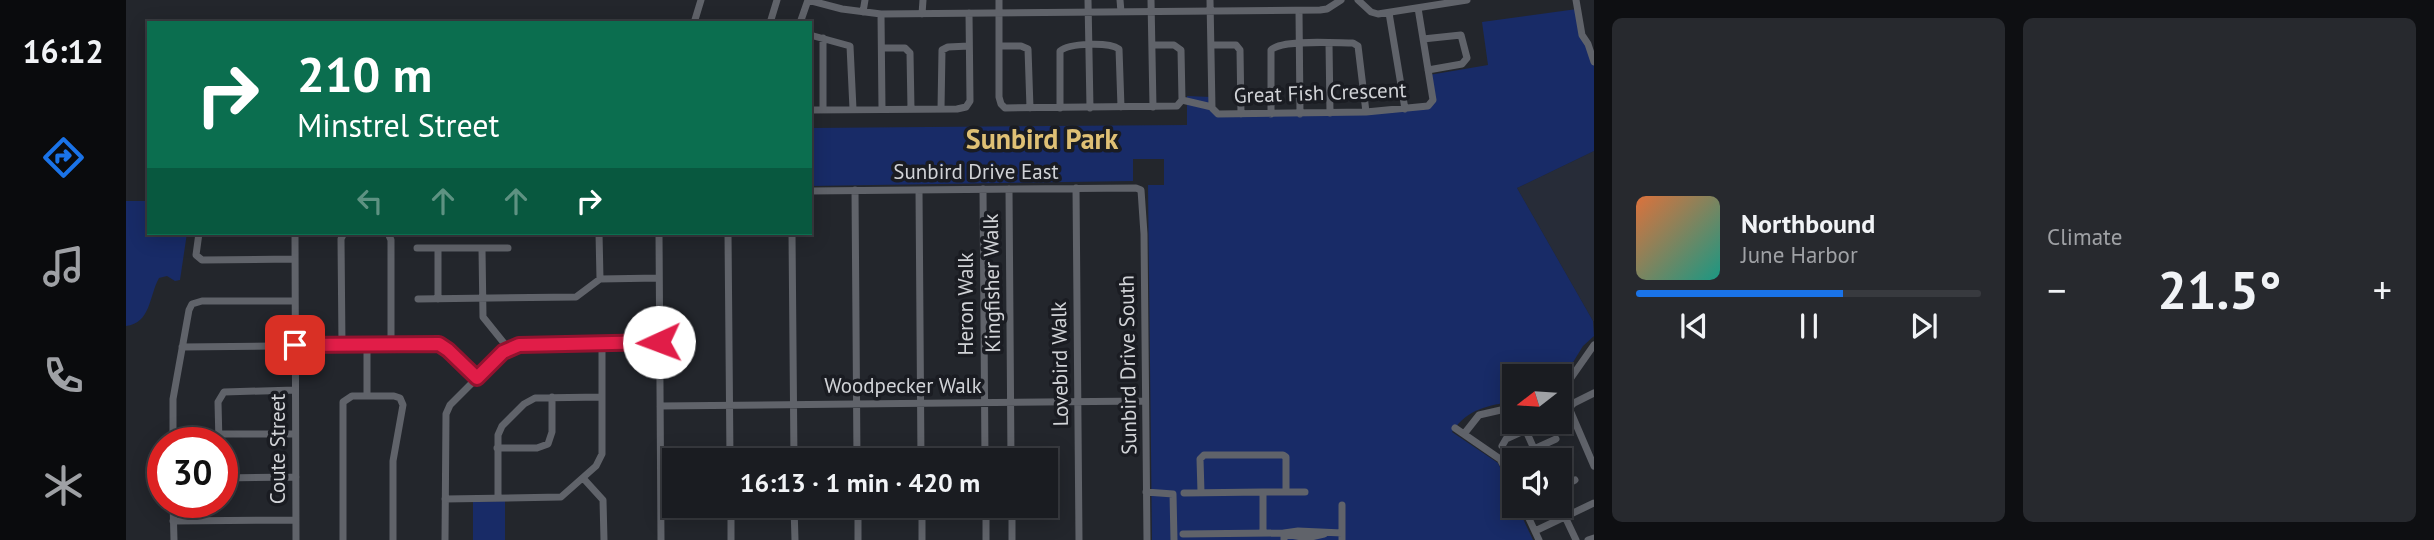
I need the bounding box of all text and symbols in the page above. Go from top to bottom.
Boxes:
text: 16:12 [22,30,104,72]
text: 210 m [297,42,432,106]
icon: right [182,49,273,140]
street label: Great Fish Crescent [1233,76,1407,109]
text: Minstrel Street [297,104,499,146]
district label: Sunbird Park [966,120,1118,157]
icon: directions [39,133,88,182]
street label: Sunbird Drive East [893,158,1059,185]
icon: left [351,182,389,220]
icon: ahead [424,182,462,220]
icon: ahead [497,182,535,220]
icon: right [570,182,608,220]
text: Northbound [1741,207,1875,240]
street label: Kingfisher Walk [977,213,1006,353]
text: Climate [2047,222,2122,251]
text: June Harbor [1741,240,1858,269]
icon: music [39,242,88,291]
street label: Heron Walk [952,252,979,356]
text: 21.5° [2158,256,2281,323]
text: − [2047,265,2066,314]
text: + [2373,265,2392,314]
street label: Sunbird Drive South [1112,275,1143,455]
street label: Lovebird Walk [1045,301,1074,427]
position arrow [622,305,696,379]
icon: previous [1675,307,1713,345]
icon: pause [1790,307,1828,345]
icon: next [1905,307,1943,345]
pin [265,315,325,375]
icon: arrive [276,326,314,364]
icon: phone [39,351,88,400]
north arrow [1502,364,1572,434]
map controls [1502,364,1572,518]
street label: Woodpecker Walk [824,372,982,399]
street label: Coute Street [264,394,291,504]
speed limit sign: 30 [147,427,238,518]
button: sound [1502,448,1572,518]
icon: climate [39,461,88,510]
text: 16:13 · 1 min · 420 m [740,466,980,499]

